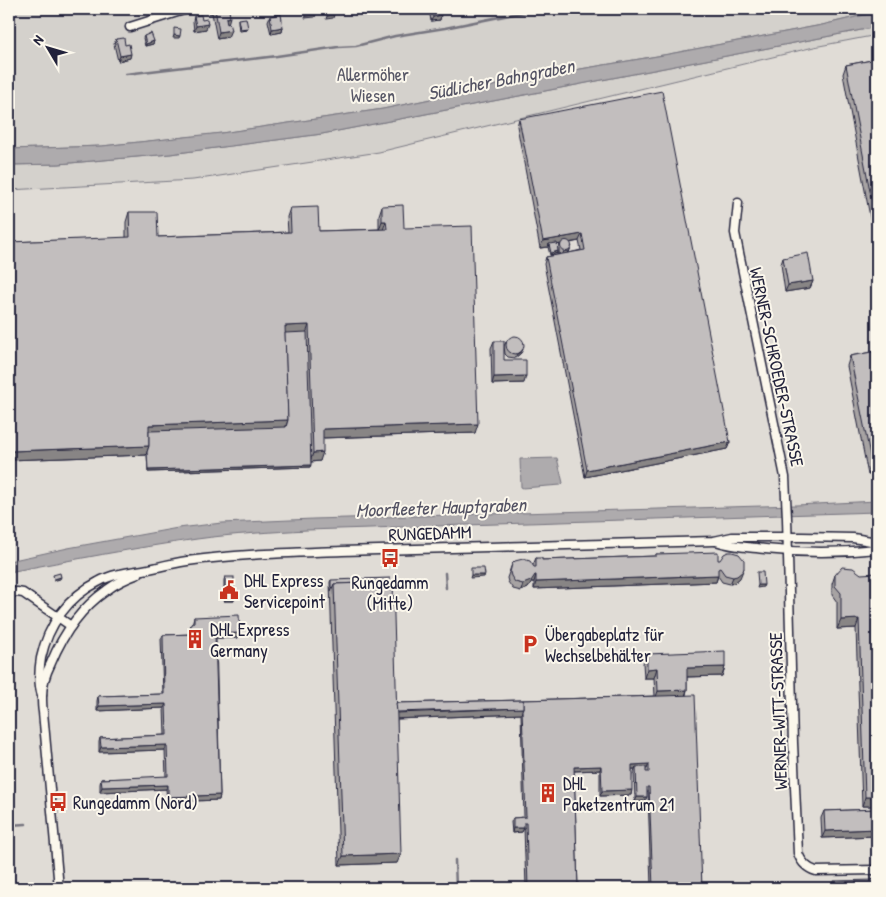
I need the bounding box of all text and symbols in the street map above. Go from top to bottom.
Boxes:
north arrow [22,22,72,72]
text: N [28,30,47,48]
water label: Südlicher Bahngraben [426,52,578,106]
park label: Allermöher Wiesen [337,62,409,108]
street label: WERNER-SCHROEDER-STRASSE [744,265,810,469]
water label: Moorfleeter Hauptgraben [355,491,528,523]
street label: RUNGEDAMM [388,519,472,547]
bus stop icon: Rungedamm (Mitte) [379,547,401,569]
place label: DHL Express Servicepoint [244,568,326,614]
place label: Rungedamm (Mitte) [351,570,429,616]
public building icon: DHL Express Servicepoint [218,579,240,601]
place label: DHL Express Germany [210,617,290,663]
place label: Übergabeplatz für Wechselbehälter [545,622,664,668]
building icon: DHL Express Germany [184,628,206,650]
street label: WERNER-WITT-STRASSE [763,632,793,790]
parking icon: Übergabeplatz für Wechselbehälter [519,633,541,655]
place label: DHL Paketzentrum 21 [563,771,674,817]
building icon: DHL Paketzentrum 21 [537,782,559,804]
place label: Rungedamm (Nord) [73,790,198,815]
bus stop icon: Rungedamm (Nord) [47,791,69,813]

